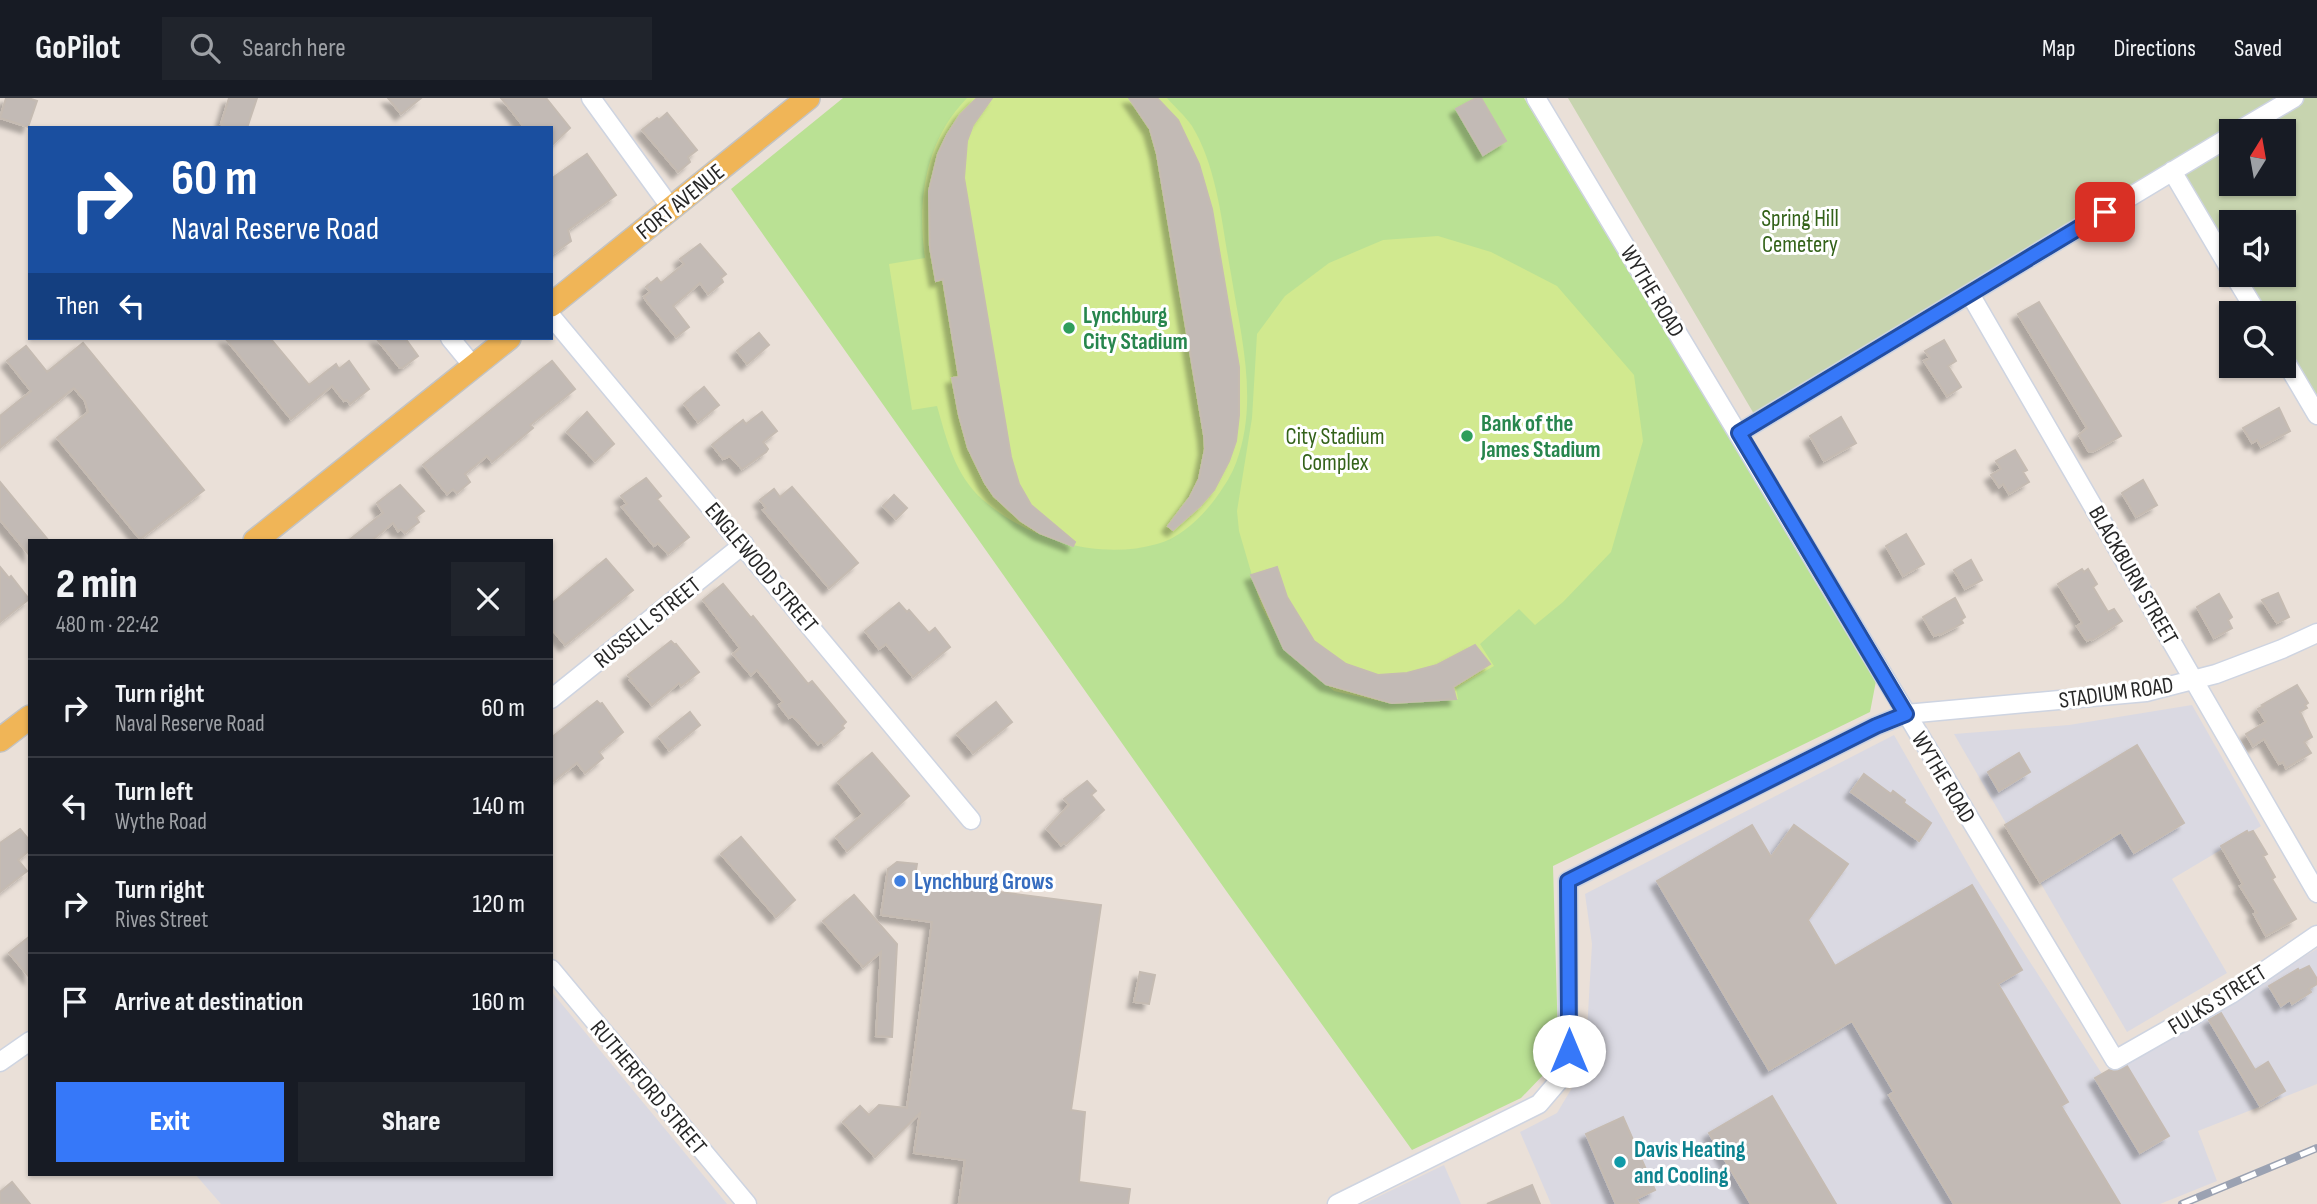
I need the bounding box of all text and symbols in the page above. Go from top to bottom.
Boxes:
search box [162,17,652,80]
text: GoPilot [35,28,120,68]
icon: search [186,29,224,67]
text: Search here [242,33,346,64]
text: Map [2042,34,2075,63]
text: Directions [2113,34,2196,63]
text: Saved [2234,34,2282,63]
north arrow [2219,119,2296,196]
map controls [2219,119,2296,378]
text: 60 m [171,150,258,209]
icon: right [56,154,147,245]
street label: FORT AVENUE [631,158,730,246]
pin [2075,182,2135,242]
icon: arrive [2086,193,2124,231]
park label: Spring Hill Cemetery [1761,205,1839,259]
text: Naval Reserve Road [171,210,379,249]
button: sound [2219,210,2296,287]
street label: WYTHE ROAD [1614,241,1690,342]
icon: left [113,287,151,325]
text: Then [56,291,99,322]
button: search [2219,301,2296,378]
place label: Lynchburg City Stadium [1083,302,1188,356]
marker: Lynchburg City Stadium [1061,320,1077,336]
place label: Bank of the James Stadium [1480,410,1600,464]
park label: City Stadium Complex [1286,423,1384,477]
marker: Bank of the James Stadium [1459,428,1475,444]
street label: ENGLEWOOD STREET [699,497,824,638]
street label: BLACKBURN STREET [2082,501,2184,650]
text: 2 min [56,559,137,610]
button: close [451,562,525,636]
street label: RUSSELL STREET [589,571,707,674]
text: 480 m · 22:42 [56,611,159,639]
street label: STADIUM ROAD [2057,671,2175,715]
text: Turn right [115,679,204,710]
icon: right [56,689,94,727]
text: 60 m [481,693,525,724]
text: Naval Reserve Road [115,710,265,738]
street label: WYTHE ROAD [1905,727,1981,828]
text: Turn left [115,777,193,808]
icon: left [56,787,94,825]
text: 140 m [473,791,525,822]
text: Wythe Road [115,808,207,836]
place label: Lynchburg Grows [914,868,1054,896]
marker: Lynchburg Grows [892,873,908,889]
text: Turn right [115,875,204,906]
icon: right [56,885,94,923]
text: 120 m [472,889,525,920]
text: Rives Street [115,906,208,934]
street label: FULKS STREET [2163,959,2272,1041]
icon: arrive [56,983,94,1021]
text: Arrive at destination [115,987,303,1018]
text: 160 m [472,987,525,1018]
position arrow [1532,1014,1606,1088]
street label: RUTHERFORD STREET [584,1015,713,1160]
button: Exit [56,1082,284,1162]
button: Share [298,1082,525,1162]
place label: Davis Heating and Cooling [1634,1136,1746,1190]
marker: Davis Heating and Cooling [1612,1154,1628,1170]

